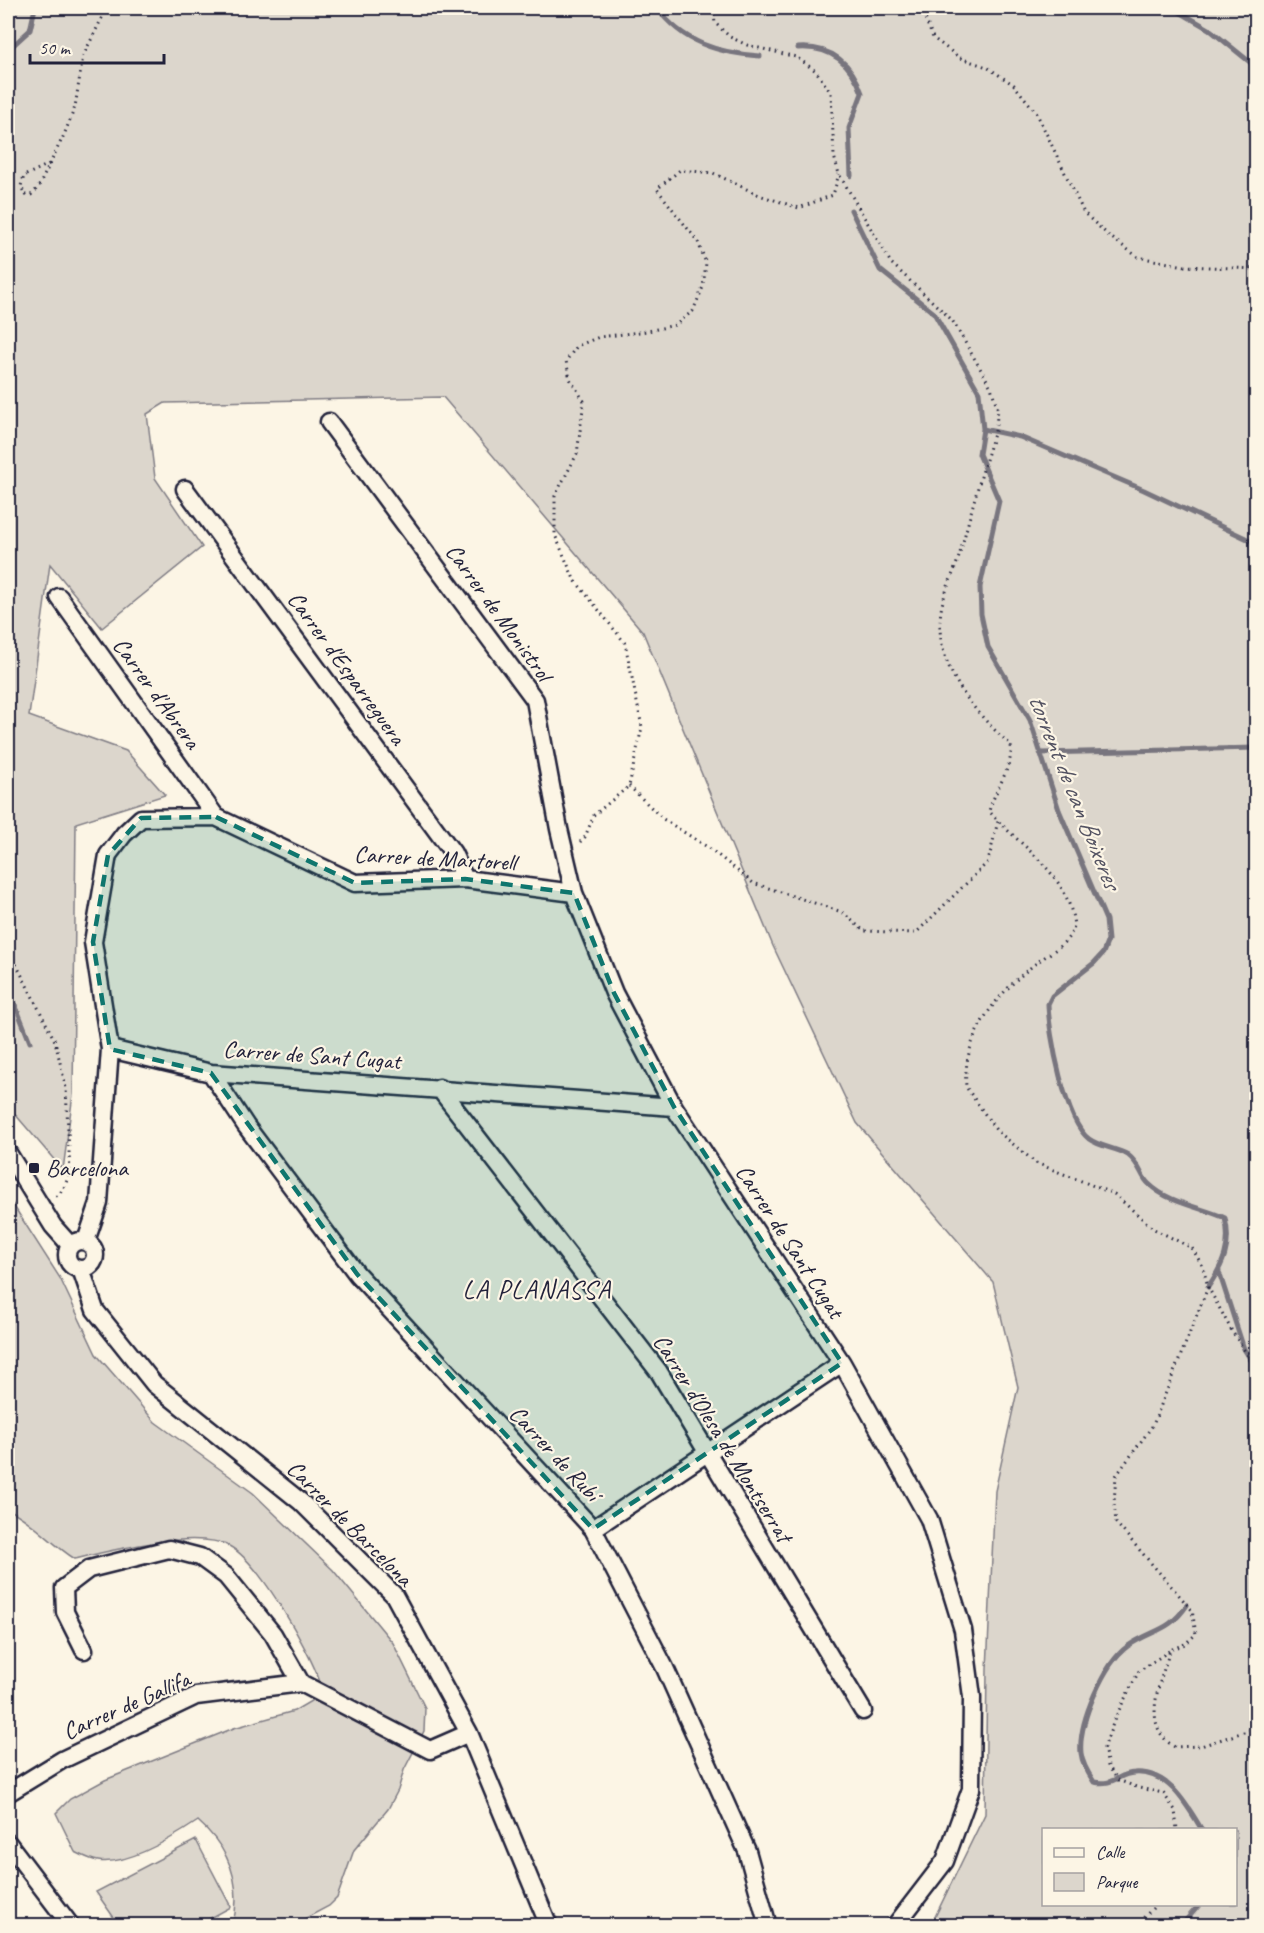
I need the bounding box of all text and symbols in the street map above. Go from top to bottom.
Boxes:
scale bar [30,27,164,65]
text: 50 m [39,37,72,59]
street label: Carrer de Monistrol [439,537,561,690]
street label: Carrer d'Esparreguera [281,585,414,752]
street label: Carrer d'Abrera [106,631,208,756]
water label: torrent de can Boixeres [1021,689,1130,897]
street label: Carrer de Martorell [353,839,520,877]
street label: Carrer de Sant Cugat [222,1034,404,1076]
place label: Barcelona [46,1153,129,1183]
street label: Carrer de Sant Cugat [729,1158,852,1325]
marker: Barcelona [27,1161,41,1175]
district label: LA PLANASSA [462,1273,612,1306]
street label: Carrer d'Olesa de Montserrat [647,1328,801,1550]
street label: Carrer de Rubí [503,1399,610,1511]
street label: Carrer de Barcelona [281,1454,421,1594]
street label: Carrer de Gallifa [58,1663,196,1746]
legend [1042,1828,1237,1906]
text: Calle [1096,1841,1125,1863]
text: Parque [1096,1871,1138,1893]

